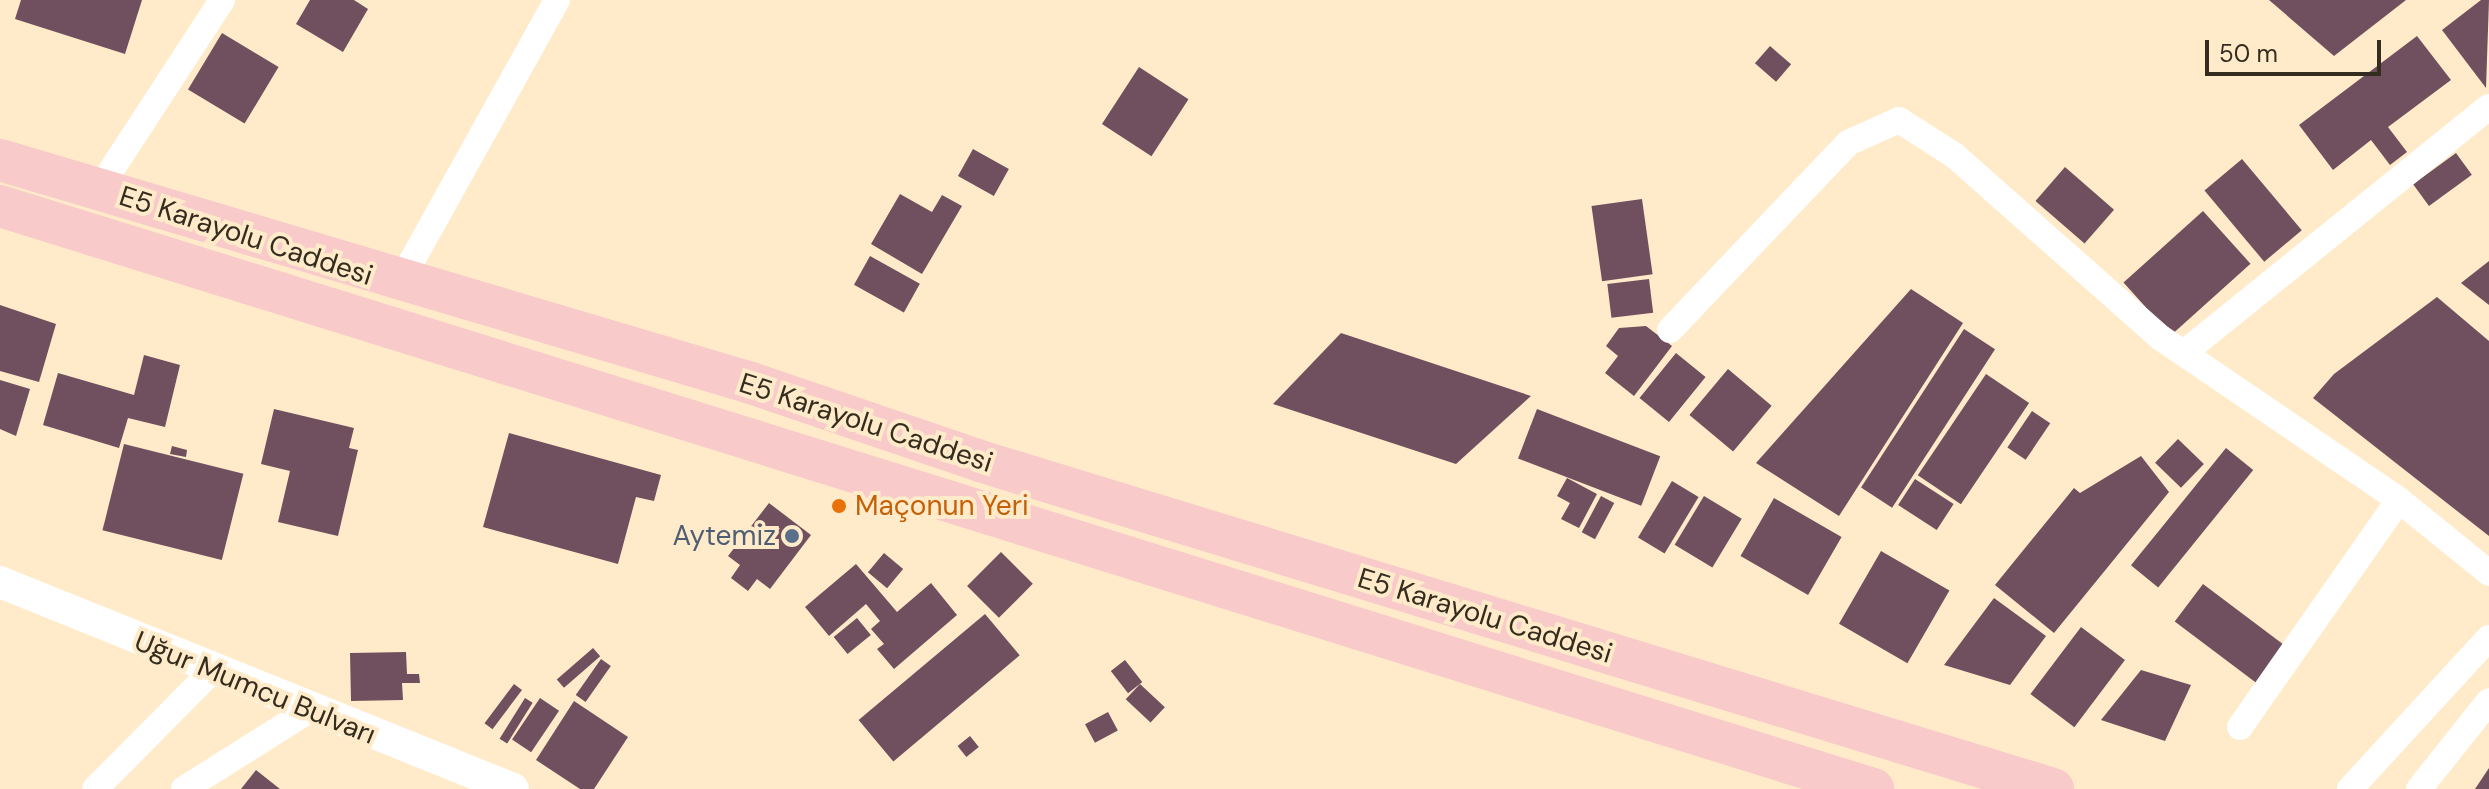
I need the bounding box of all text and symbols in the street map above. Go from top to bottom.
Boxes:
scale bar [2209,24,2385,74]
text: 50 m [2219,38,2278,69]
street label: E5 Karayolu Caddesi [115,179,377,293]
street label: E5 Karayolu Caddesi [735,366,997,480]
place label: Maçonun Yeri [855,489,1029,523]
marker: Maçonun Yeri [830,497,848,515]
place label: Aytemiz [673,519,776,553]
marker: Aytemiz [783,527,801,545]
street label: E5 Karayolu Caddesi [1354,561,1616,671]
street label: Uğur Mumcu Bulvarı [130,624,380,752]

